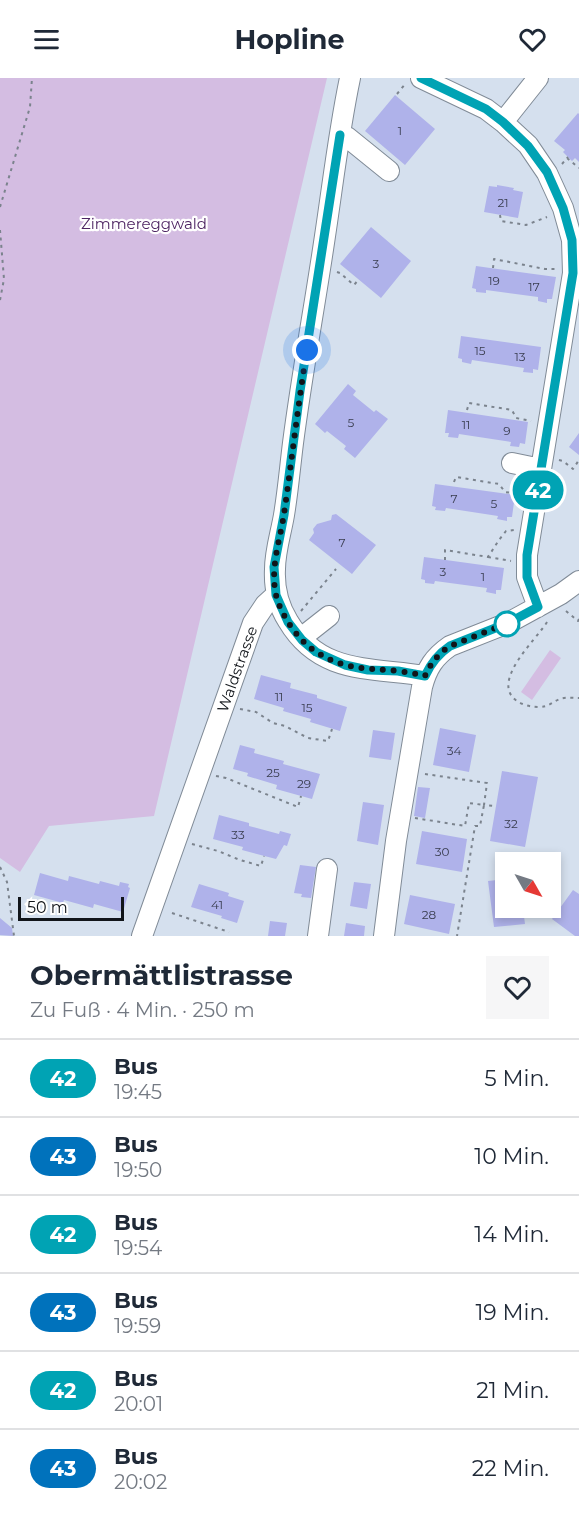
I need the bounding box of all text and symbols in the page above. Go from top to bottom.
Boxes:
icon: menu [30,23,63,56]
text: Hopline [234,23,345,56]
icon: heart [516,23,549,56]
house number: 1 [398,123,402,138]
house number: 21 [497,195,509,210]
park label: Zimmereggwald [81,214,207,233]
house number: 3 [373,256,380,271]
house number: 19 [488,273,500,288]
house number: 17 [528,279,540,294]
your location [292,335,322,365]
house number: 15 [474,343,486,358]
house number: 13 [514,349,526,364]
house number: 5 [348,415,355,430]
house number: 11 [462,417,470,432]
house number: 9 [503,423,511,438]
line badge: 42 [511,470,565,510]
text: 42 [525,478,551,503]
house number: 7 [450,491,458,506]
house number: 5 [491,496,498,511]
house number: 7 [338,535,346,550]
house number: 3 [440,564,447,579]
house number: 1 [481,569,485,584]
unlabelled marker [494,611,520,637]
street label: Waldstrasse [213,623,261,715]
house number: 11 [275,689,283,704]
house number: 15 [301,700,313,715]
house number: 34 [447,743,461,758]
house number: 25 [266,765,280,780]
house number: 29 [297,776,311,791]
house number: 32 [504,816,518,831]
house number: 33 [231,827,245,842]
house number: 30 [435,844,449,859]
north arrow [495,852,561,918]
map controls [495,852,561,918]
scale bar [18,894,124,922]
house number: 41 [211,897,223,912]
text: 50 m [27,898,68,917]
house number: 28 [422,907,437,922]
button: heart [486,956,549,1019]
text: Obermättlistrasse [30,958,293,992]
text: Zu Fuß · 4 Min. · 250 m [30,998,255,1022]
text: Bus [114,1053,158,1080]
text: 5 Min. [484,1065,549,1092]
text: 42 [50,1066,76,1091]
text: 19:45 [114,1080,162,1104]
text: Bus [114,1131,158,1158]
text: 10 Min. [474,1143,549,1170]
text: 43 [50,1144,76,1169]
text: 19:50 [114,1158,162,1182]
text: Bus [114,1209,158,1236]
text: 14 Min. [474,1221,549,1248]
text: 42 [50,1222,76,1247]
text: 19:54 [114,1236,162,1260]
text: Bus [114,1287,158,1314]
text: 19 Min. [475,1299,549,1326]
text: 43 [50,1300,76,1325]
text: 19:59 [114,1314,161,1338]
text: Bus [114,1365,158,1392]
text: 21 Min. [476,1377,549,1404]
text: 42 [50,1378,76,1403]
text: 20:01 [114,1392,163,1416]
text: Bus [114,1443,158,1470]
text: 22 Min. [472,1455,549,1482]
text: 43 [50,1456,76,1481]
text: 20:02 [114,1470,167,1494]

